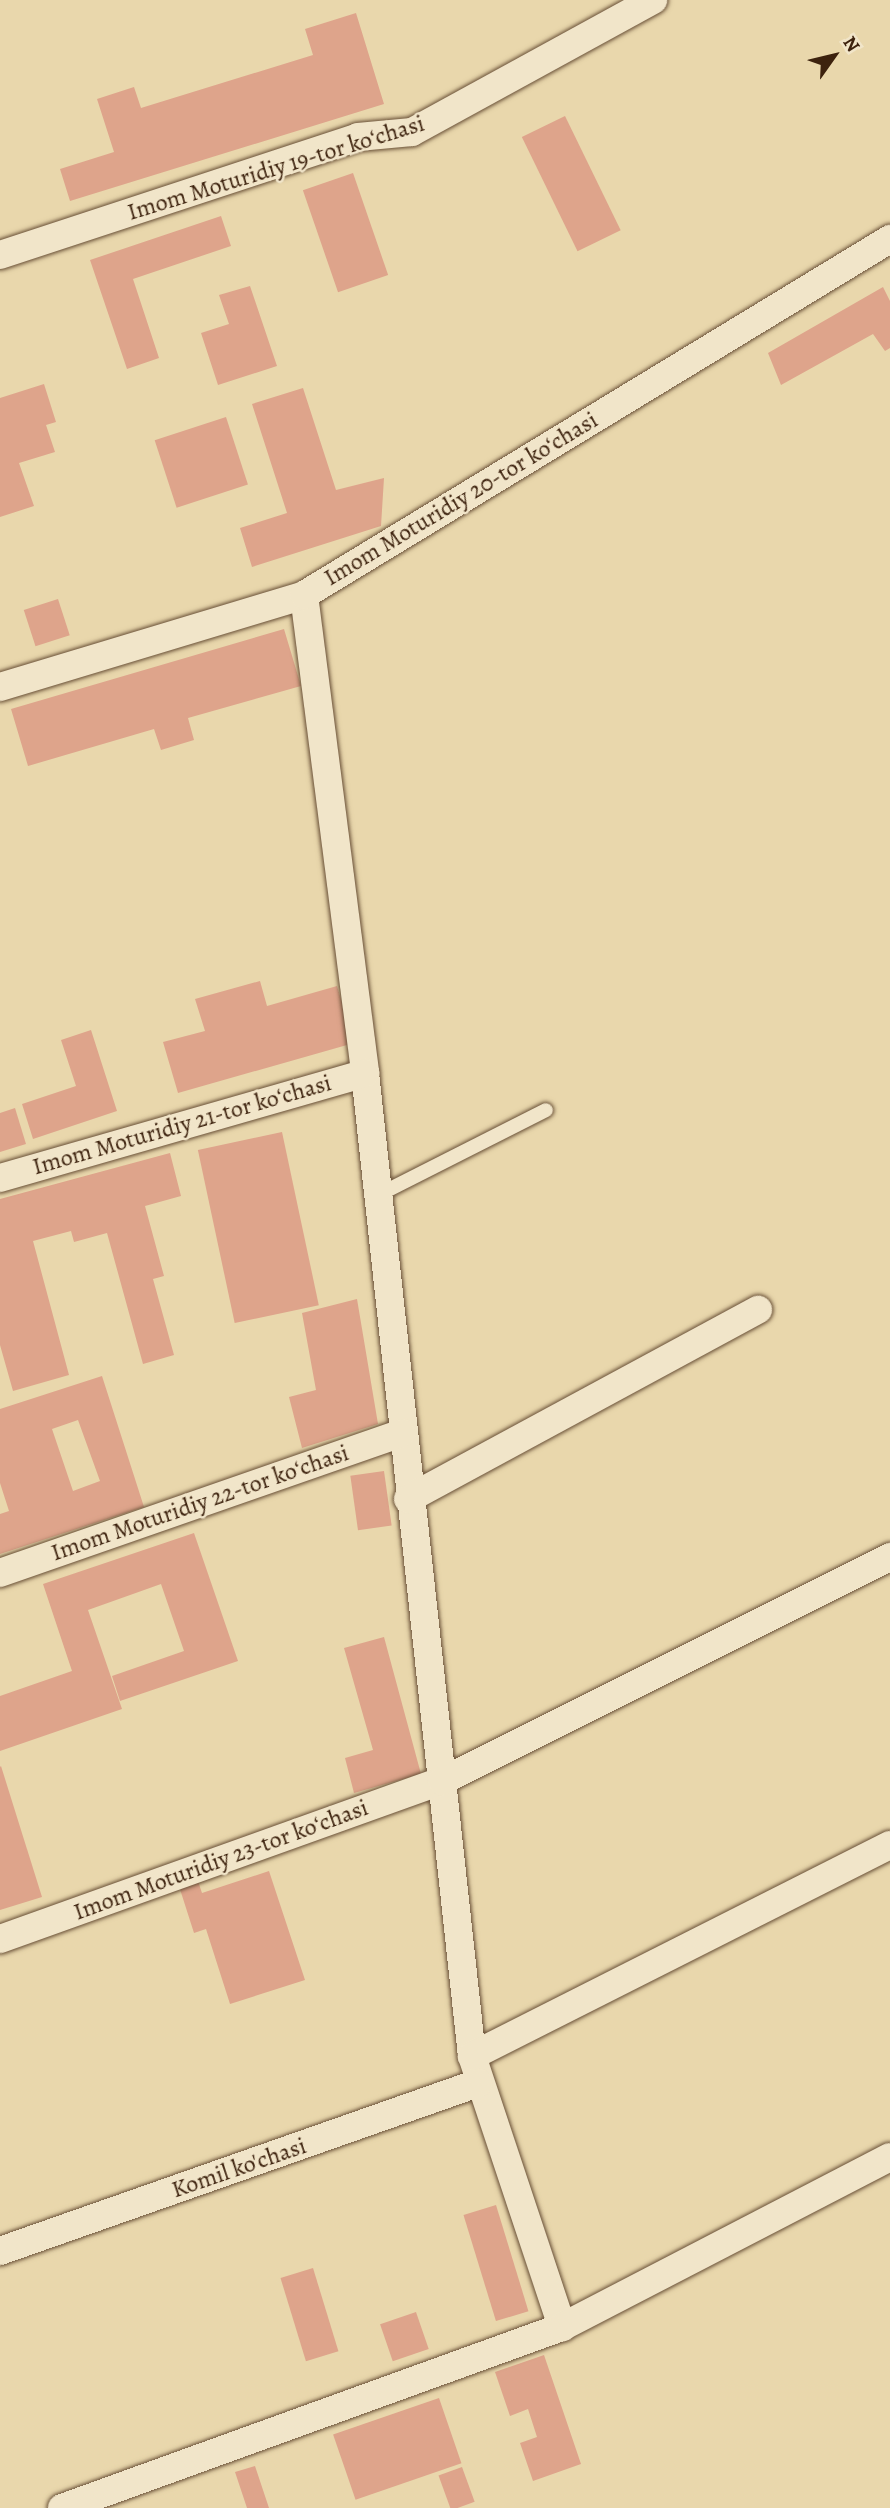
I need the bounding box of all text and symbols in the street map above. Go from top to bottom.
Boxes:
north arrow [799,21,869,91]
text: N [837,31,866,57]
street label: Imom Moturidiy 19-tor koʻchasi [124,109,428,227]
street label: Imom Moturidiy 20-tor koʻchasi [319,406,603,592]
street label: Imom Moturidiy 21-tor koʻchasi [29,1068,335,1182]
street label: Imom Moturidiy 22-tor koʻchasi [47,1438,353,1568]
street label: Imom Moturidiy 23-tor koʻchasi [70,1793,372,1927]
street label: Komil ko'chasi [168,2132,310,2204]

